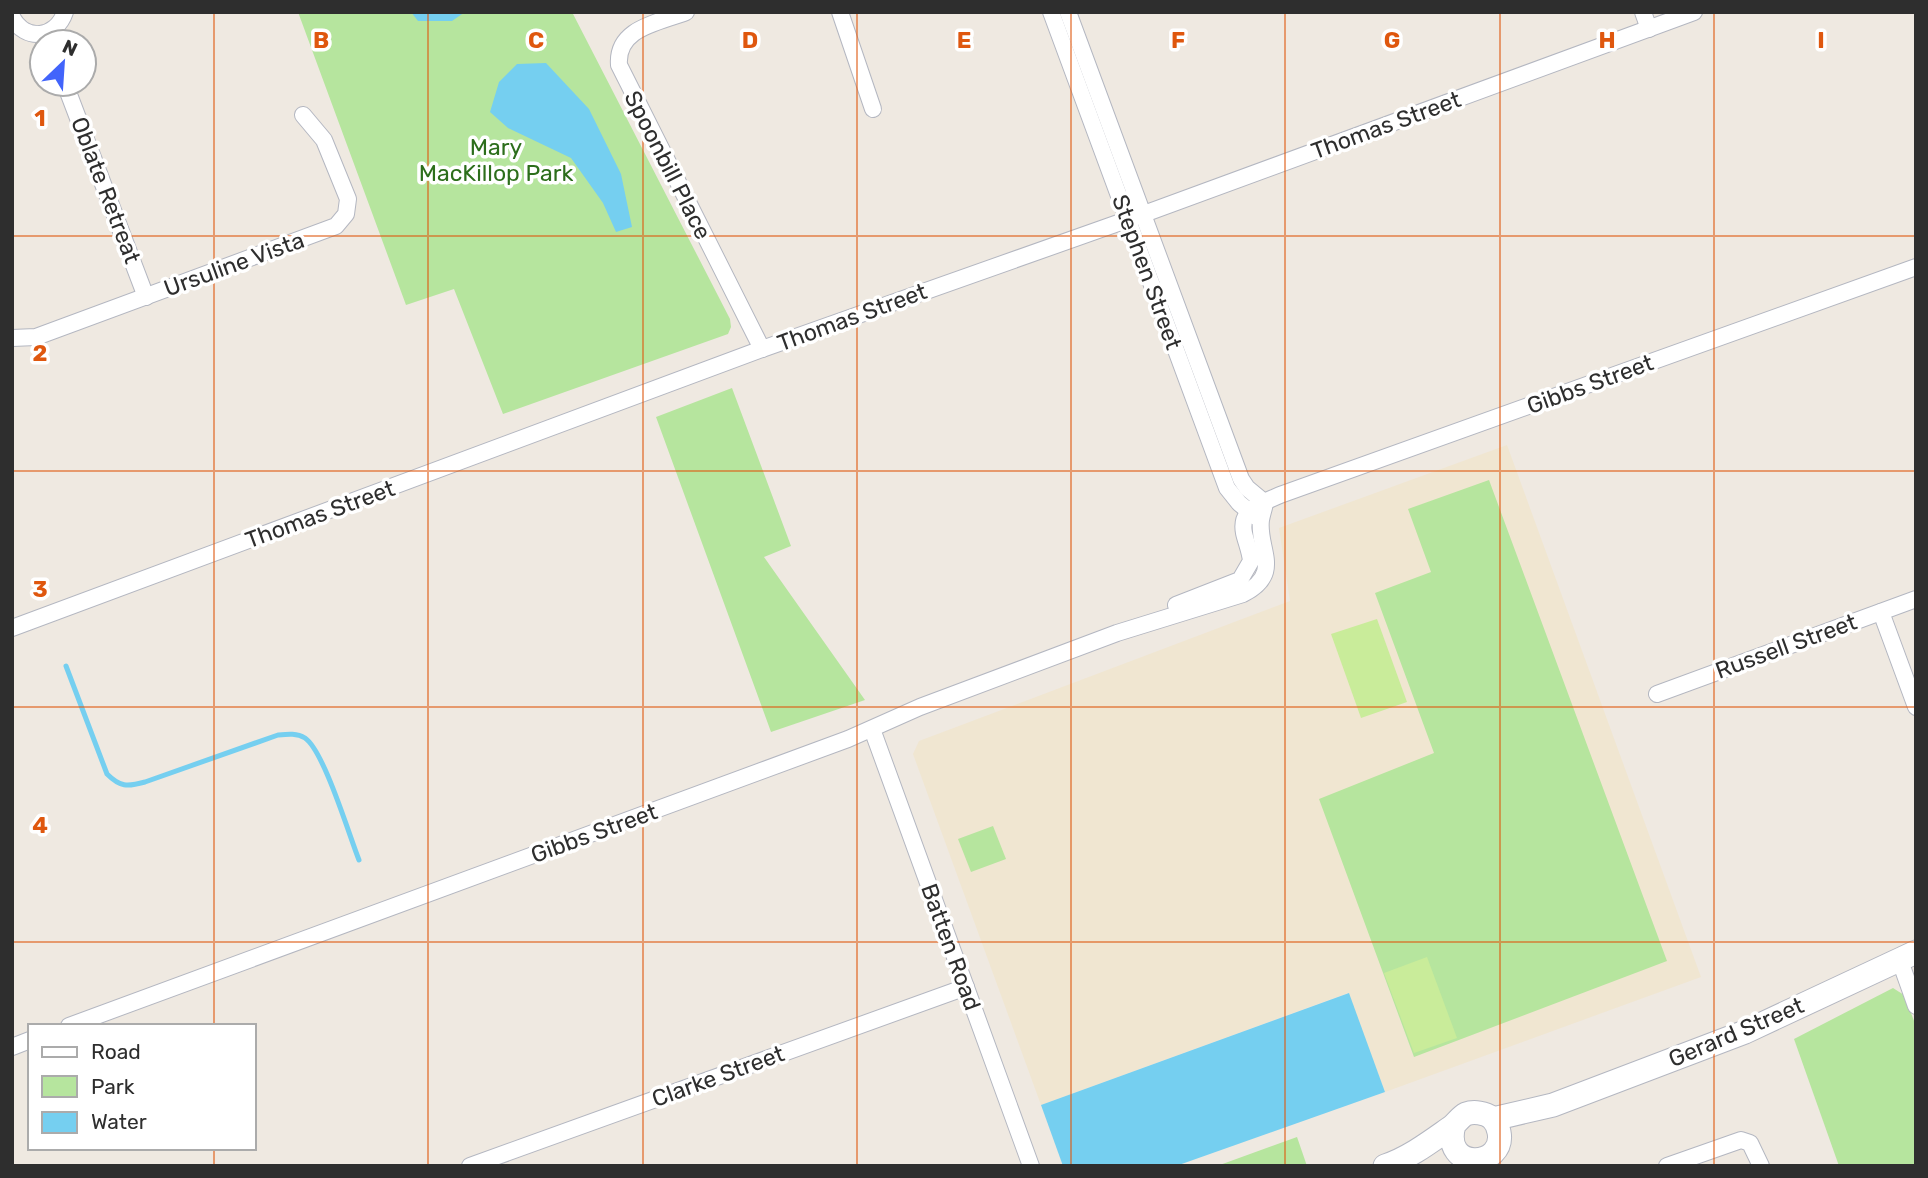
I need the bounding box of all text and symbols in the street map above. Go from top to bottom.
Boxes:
text: B [313,26,329,54]
text: C [528,26,544,54]
text: D [742,26,758,54]
text: E [957,26,971,54]
text: F [1171,26,1185,54]
text: G [1384,26,1400,54]
text: H [1598,26,1616,54]
text: I [1817,26,1825,54]
north arrow [28,28,98,98]
text: N [59,35,81,61]
street label: Thomas Street [1307,85,1465,165]
street label: Spoonbill Place [619,86,717,244]
text: 1 [34,104,46,132]
street label: Oblate Retreat [65,113,147,267]
park label: Mary MacKillop Park [419,133,573,187]
street label: Stephen Street [1106,191,1188,353]
street label: Ursuline Vista [160,226,308,302]
street label: Thomas Street [773,277,931,357]
text: 2 [33,339,47,367]
street label: Gibbs Street [1523,348,1657,420]
street label: Thomas Street [241,474,399,554]
text: 3 [32,575,48,603]
street label: Russell Street [1711,607,1861,685]
street label: Gibbs Street [527,797,661,869]
text: 4 [32,811,48,839]
street label: Batten Road [915,880,987,1014]
street label: Gerard Street [1664,991,1808,1073]
legend [28,1024,256,1150]
text: Road [91,1039,141,1064]
street label: Clarke Street [648,1039,788,1113]
text: Park [91,1074,135,1099]
text: Water [91,1109,147,1134]

